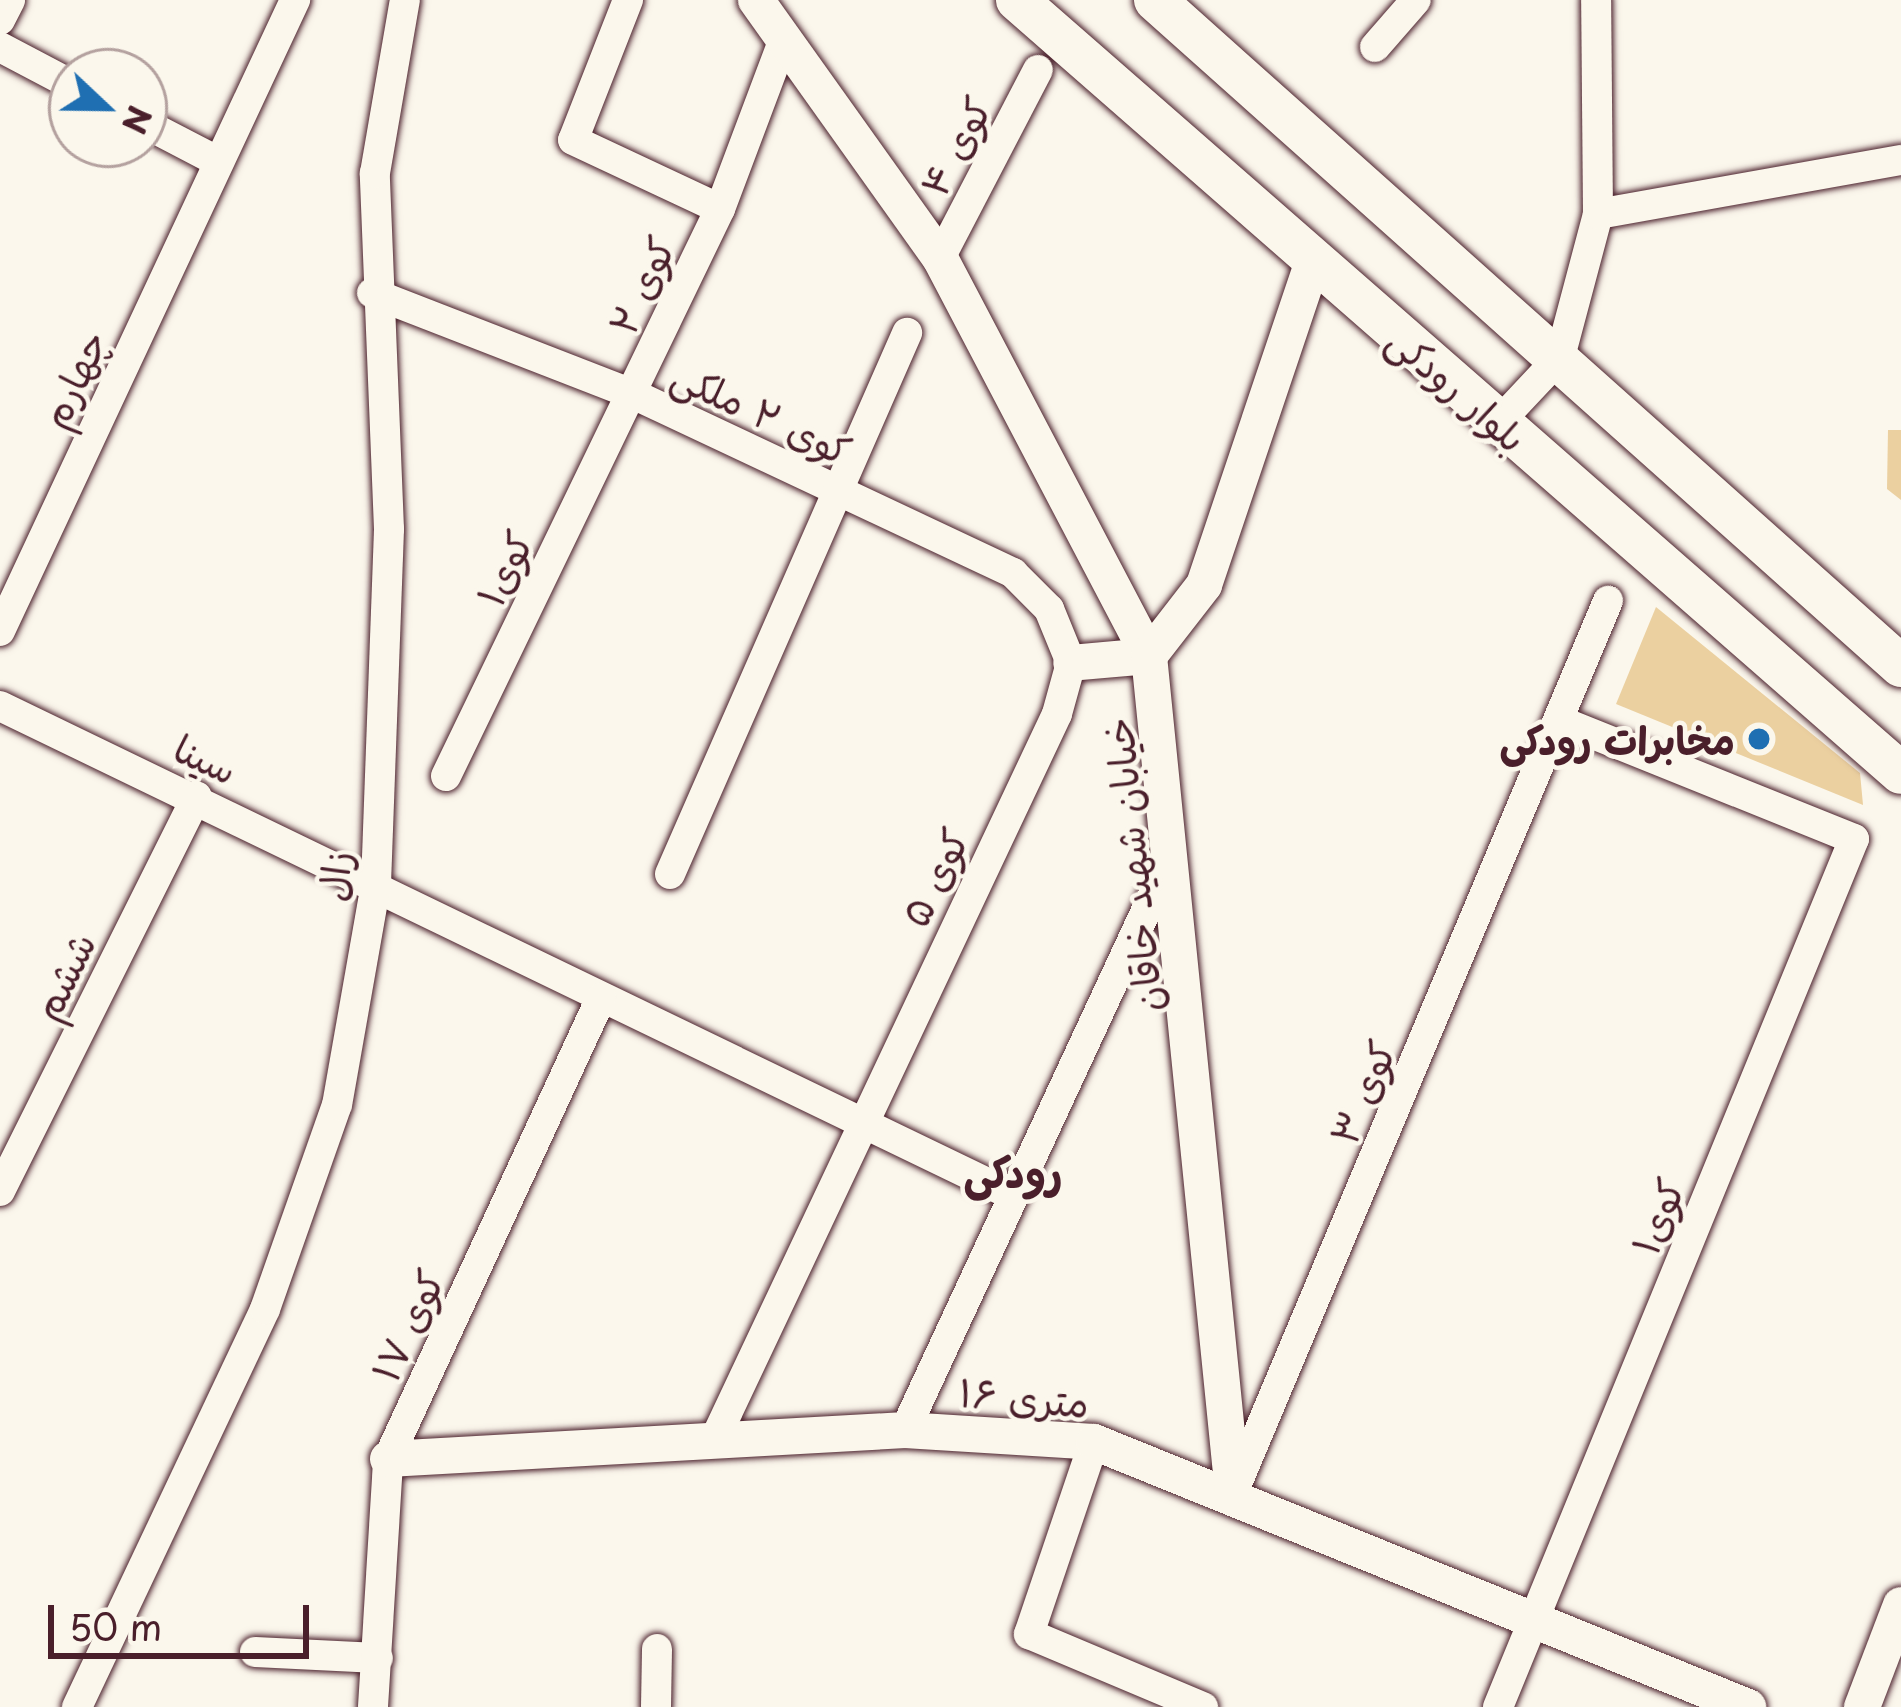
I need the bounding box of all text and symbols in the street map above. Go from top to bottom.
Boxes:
north arrow [48,48,168,168]
street label: کوی ۴ [909,88,1001,204]
text: N [111,99,167,142]
street label: کوی ۲ [598,228,684,342]
street label: بلوار رودکی [1379,315,1537,461]
street label: چهارم [30,322,116,436]
street label: کوی ۲ ملکی [665,350,859,474]
street label: کوی۱ [466,523,542,613]
street label: خیابان شهید خاقان [1093,716,1171,1014]
place label: مخابرات رودکی [1500,716,1735,762]
street label: سینا [167,723,245,793]
marker: مخابرات رودکی [1746,726,1772,752]
street label: کوی ۵ [890,820,978,934]
street label: زال [308,848,360,904]
street label: ششم [22,924,104,1028]
street label: کوی ۳ [1319,1033,1405,1151]
district label: رودکی [964,1146,1062,1196]
street label: کوی۱ [1621,1171,1693,1261]
street label: کوی ۱۷ [361,1261,453,1389]
street label: ۱۶ متری [957,1368,1091,1426]
scale bar [54,1581,315,1655]
text: 50 m [69,1599,162,1653]

